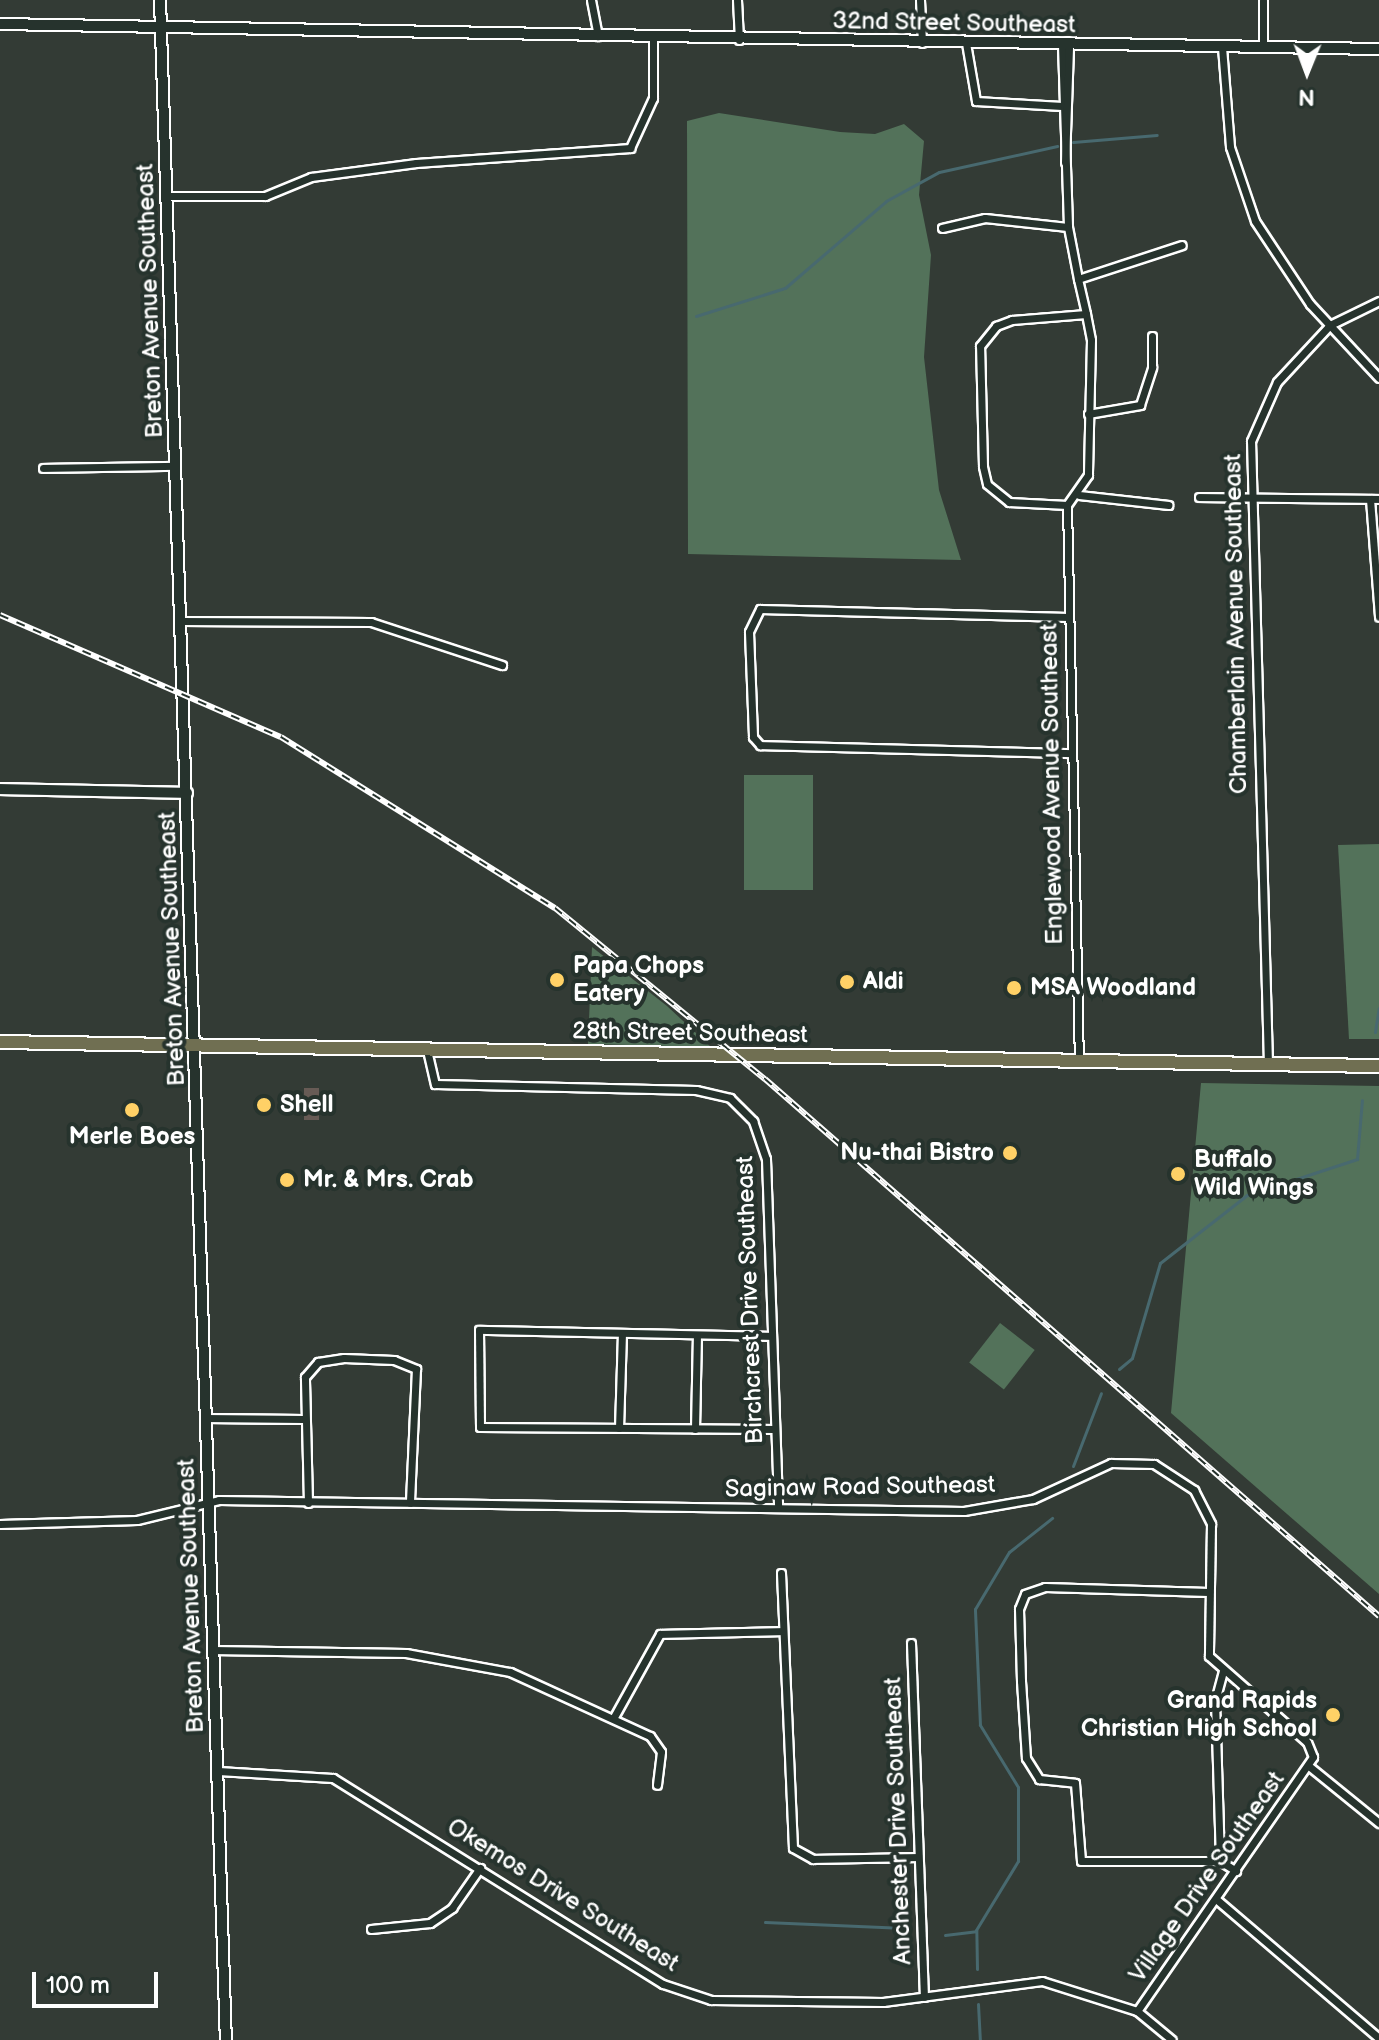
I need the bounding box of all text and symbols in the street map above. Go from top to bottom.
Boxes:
street label: 32nd Street Southeast [832,6,1076,40]
north arrow [1267,32,1347,112]
text: N [1298,83,1315,110]
street label: Breton Avenue Southeast [131,163,169,439]
street label: Chamberlain Avenue Southeast [1219,453,1253,795]
street label: Englewood Avenue Southeast [1035,623,1069,945]
street label: Breton Avenue Southeast [153,811,191,1087]
place label: Papa Chops Eatery [573,952,704,1008]
place label: Aldi [863,968,904,996]
marker: Papa Chops Eatery [548,971,566,989]
marker: Aldi [838,973,856,991]
place label: MSA Woodland [1030,974,1196,1002]
marker: MSA Woodland [1005,979,1023,997]
street label: 28th Street Southeast [571,1017,809,1049]
place label: Shell [280,1091,334,1119]
marker: Shell [255,1096,273,1114]
marker: Merle Boes [123,1101,141,1119]
place label: Merle Boes [69,1123,195,1151]
place label: Nu-thai Bistro [840,1139,994,1167]
marker: Nu-thai Bistro [1001,1144,1019,1162]
place label: Buffalo Wild Wings [1194,1146,1314,1202]
street label: Birchcrest Drive Southeast [731,1155,769,1445]
marker: Buffalo Wild Wings [1169,1165,1187,1183]
place label: Mr. & Mrs. Crab [303,1166,474,1194]
marker: Mr. & Mrs. Crab [278,1171,296,1189]
street label: Breton Avenue Southeast [172,1458,210,1734]
street label: Saginaw Road Southeast [724,1470,996,1504]
street label: Anchester Drive Southeast [879,1676,917,1966]
place label: Grand Rapids Christian High School [1081,1687,1317,1743]
marker: Grand Rapids Christian High School [1324,1706,1342,1724]
street label: Village Drive Southeast [1123,1766,1291,1988]
street label: Okemos Drive Southeast [442,1812,684,1978]
scale bar [36,1956,162,2006]
text: 100 m [46,1971,110,2000]

